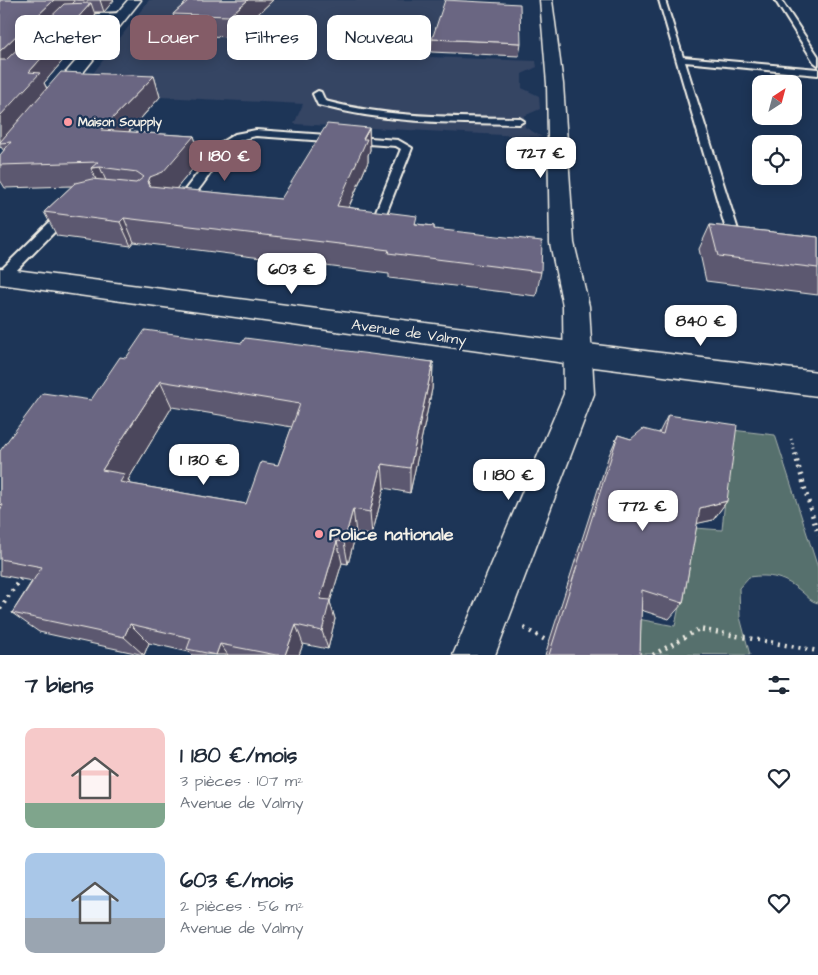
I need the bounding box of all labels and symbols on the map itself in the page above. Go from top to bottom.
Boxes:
north arrow [752,75,802,125]
place label: Maison Soupply [78,114,162,132]
marker: Maison Soupply [62,116,74,128]
pin: 727 € [506,136,576,179]
pin: 1 180 € [179,140,271,182]
pin: 603 € [257,252,327,295]
pin: 840 € [666,304,736,347]
street label: Avenue de Valmy [350,314,468,352]
pin: 1 130 € [158,444,250,486]
pin: 1 180 € [463,458,555,501]
pin: 772 € [608,490,678,532]
place label: Police nationale [329,522,454,547]
marker: Police nationale [313,528,325,540]

